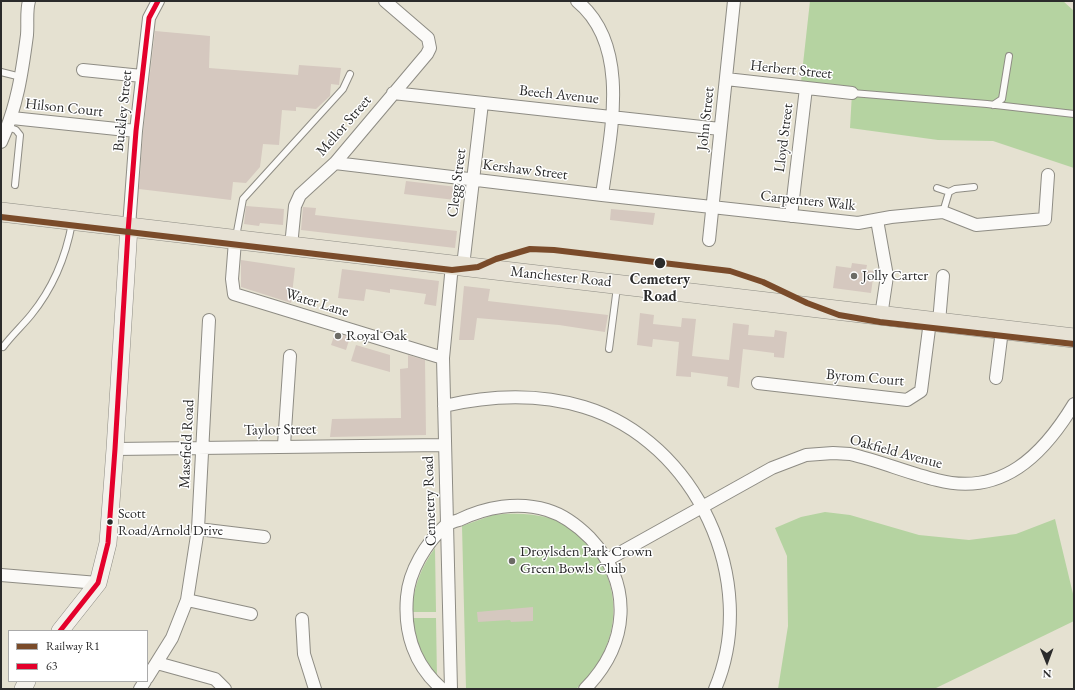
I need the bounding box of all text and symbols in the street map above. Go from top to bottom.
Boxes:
street label: Herbert Street [749,57,833,83]
street label: Buckley Street [110,69,136,153]
street label: Beech Avenue [518,82,600,108]
street label: John Street [694,86,718,152]
street label: Mellor Street [313,92,375,160]
street label: Hilson Court [24,95,104,121]
street label: Lloyd Street [771,103,797,173]
street label: Clegg Street [444,148,470,218]
street label: Kershaw Street [481,156,569,184]
street label: Carpenters Walk [760,187,856,215]
marker: Cemetery Road [653,256,667,270]
street label: Manchester Road [510,263,612,291]
place label: Jolly Carter [862,267,928,285]
place label: Cemetery Road [630,271,690,306]
marker: Jolly Carter [849,271,859,281]
street label: Water Lane [283,285,351,321]
place label: Royal Oak [346,327,407,345]
marker: Royal Oak [333,331,343,341]
street label: Byrom Court [825,366,905,390]
street label: Masefield Road [176,399,198,489]
street label: Taylor Street [243,420,317,440]
street label: Oakfield Avenue [848,431,944,473]
street label: Cemetery Road [419,455,441,547]
place label: Scott Road/Arnold Drive [118,506,223,538]
marker: Scott Road/Arnold Drive [105,517,115,527]
place label: Droylsden Park Crown Green Bowls Club [520,543,652,578]
marker: Droylsden Park Crown Green Bowls Club [507,556,517,566]
legend [8,630,148,682]
text: Railway R1 [46,638,100,654]
north arrow [1027,642,1067,682]
text: 63 [46,658,58,674]
text: N [1043,667,1052,681]

